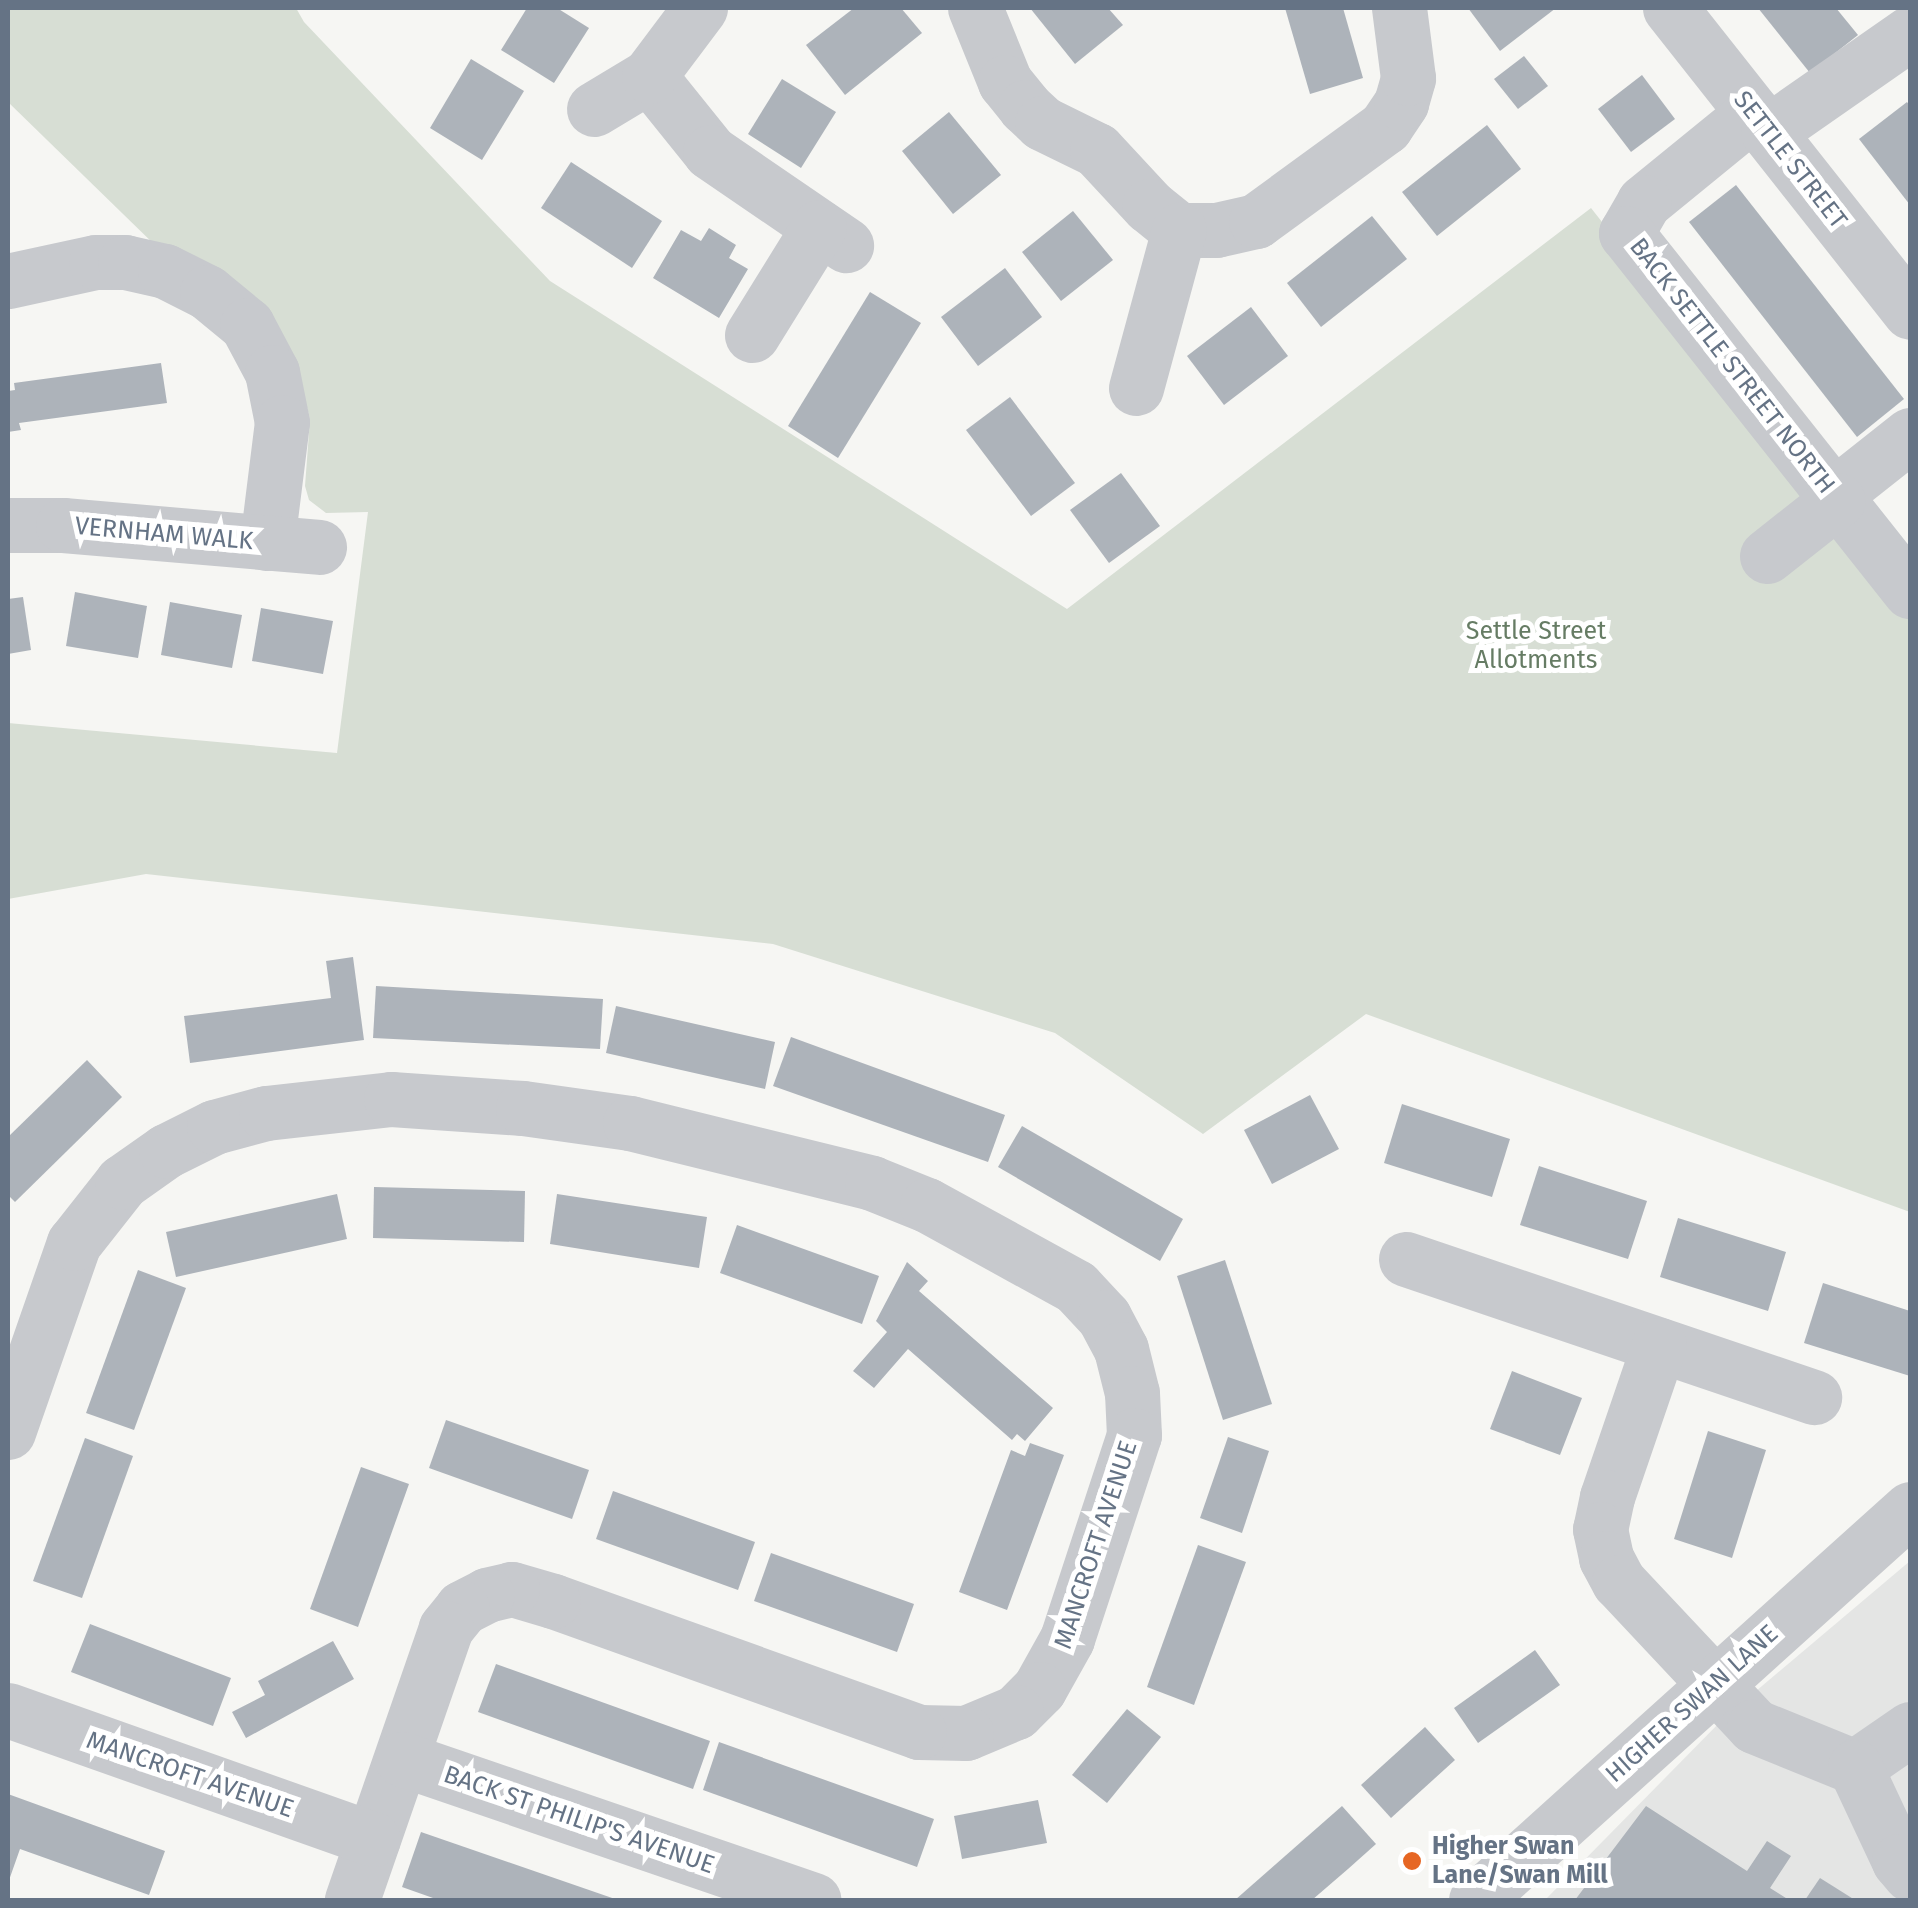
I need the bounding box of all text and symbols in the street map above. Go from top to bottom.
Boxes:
street label: SETTLE STREET [1727,85,1853,235]
street label: BACK SETTLE STREET NORTH [1623,232,1841,500]
street label: VERNHAM WALK [74,511,254,557]
park label: Settle Street Allotments [1466,617,1606,676]
street label: MANCROFT AVENUE [1048,1437,1144,1653]
street label: HIGHER SWAN LANE [1600,1619,1784,1789]
street label: MANCROFT AVENUE [82,1725,298,1825]
street label: BACK ST PHILIP'S AVENUE [440,1760,718,1880]
place label: Higher Swan Lane/Swan Mill [1432,1832,1608,1891]
marker: Higher Swan Lane/Swan Mill [1401,1850,1423,1872]

